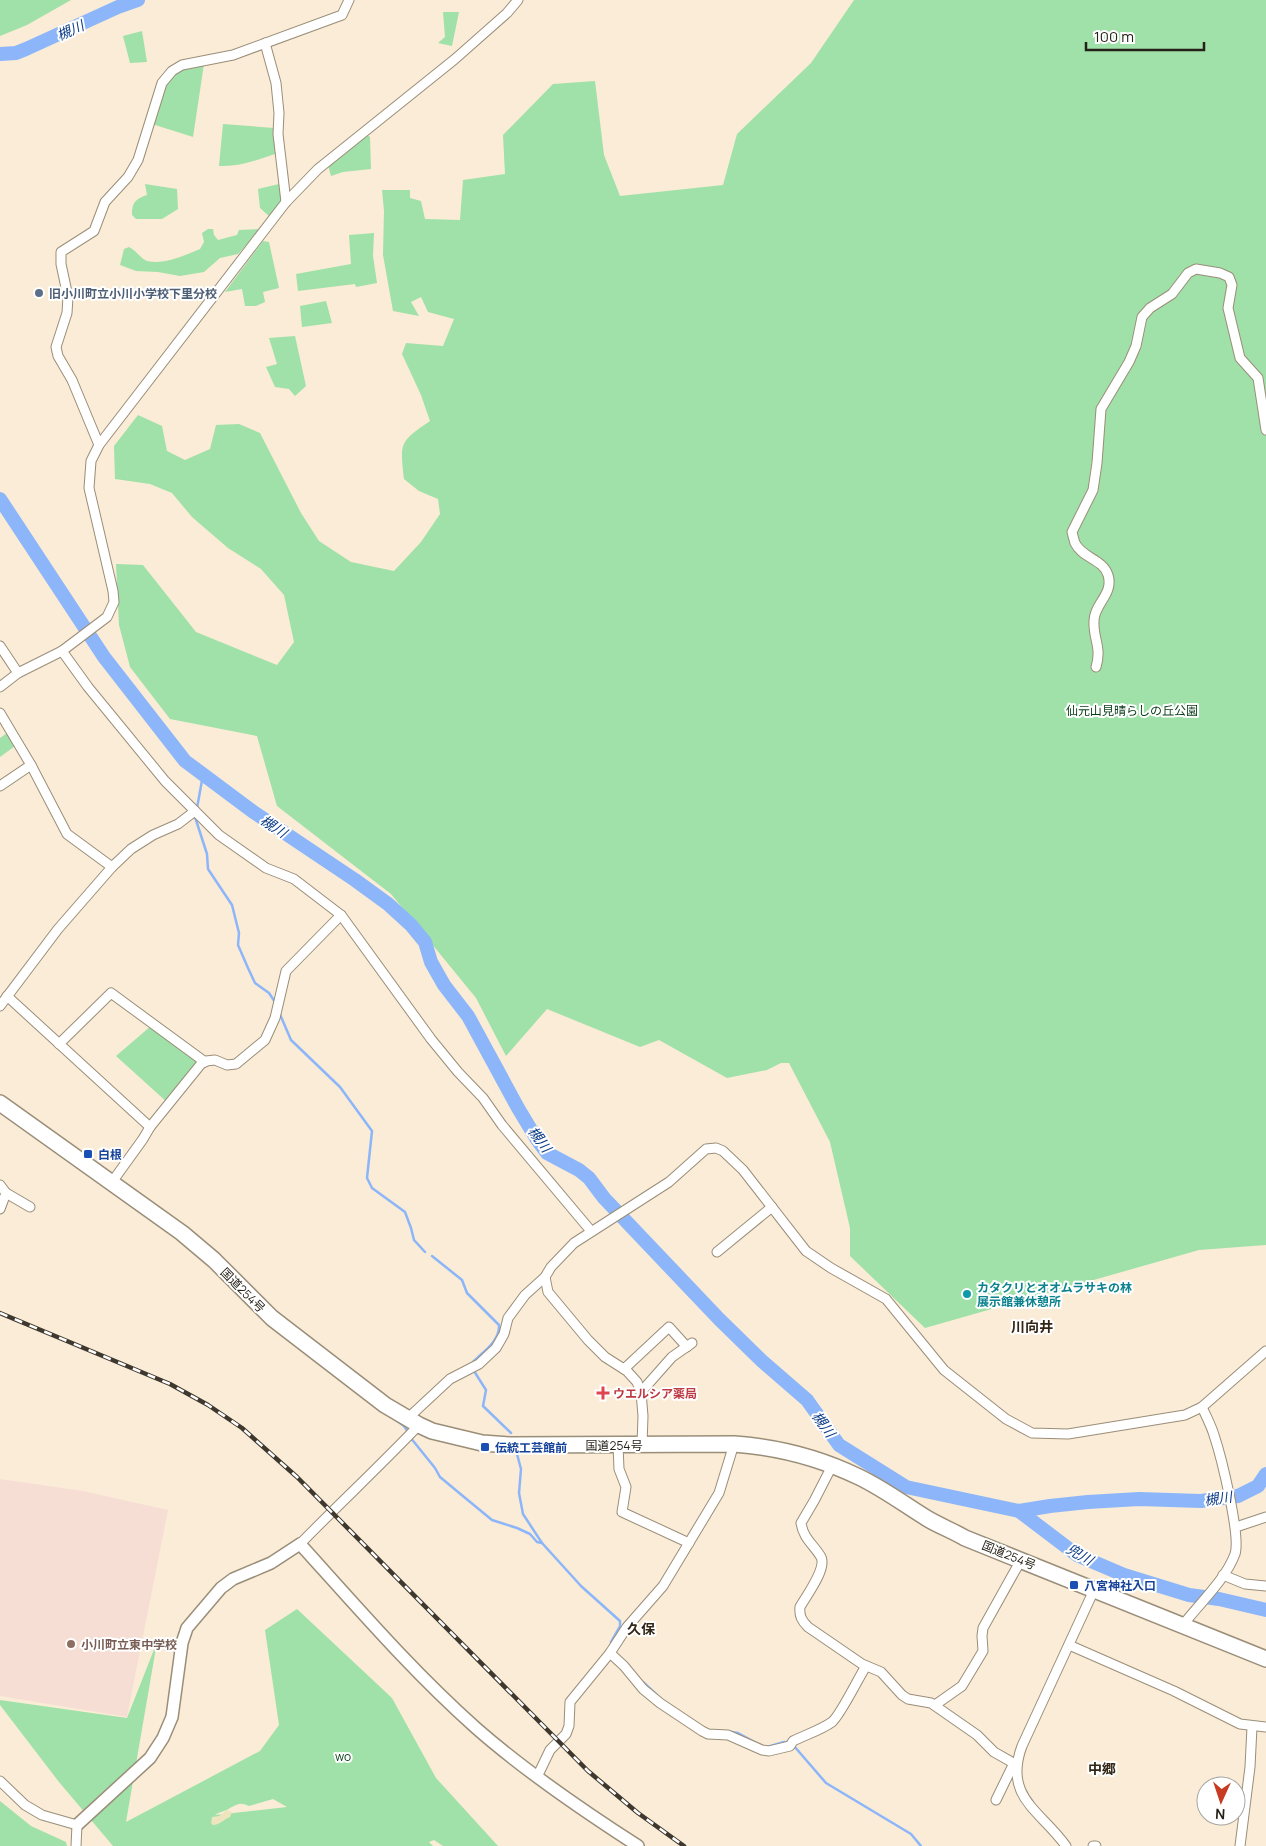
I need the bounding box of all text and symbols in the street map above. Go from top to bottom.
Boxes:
water label: 槻川 [53,15,88,44]
scale bar [1086,20,1204,52]
text: 100 m [1094,26,1134,47]
place label: 旧小川町立小川小学校下里分校 [49,285,217,302]
marker: 旧小川町立小川小学校下里分校 [33,287,45,299]
park label: 仙元山見晴らしの丘公園 [1066,702,1198,719]
water label: 槻川 [257,810,293,843]
water label: 槻川 [524,1122,557,1157]
place label: 白根 [98,1146,122,1163]
marker: 白根 [82,1148,94,1160]
street label: 国道254号 [217,1264,269,1316]
place label: カタクリとオオムラサキの林 展示館兼休憩所 [977,1279,1132,1310]
marker: カタクリとオオムラサキの林 展示館兼休憩所 [961,1288,973,1300]
district label: 川向井 [1011,1317,1053,1336]
place label: ウエルシア薬局 [613,1385,697,1402]
marker: ウエルシア薬局 [597,1387,609,1399]
water label: 槻川 [808,1407,841,1443]
street label: 国道254号 [586,1437,642,1454]
place label: 伝統工芸館前 [495,1439,567,1456]
marker: 伝統工芸館前 [479,1441,491,1453]
water label: 槻川 [1203,1486,1235,1509]
street label: 国道254号 [979,1536,1039,1574]
water label: 兜川 [1063,1539,1099,1570]
place label: 八宮神社入口 [1084,1577,1156,1594]
marker: 八宮神社入口 [1068,1579,1080,1591]
district label: 久保 [627,1619,655,1638]
place label: 小川町立東中学校 [81,1636,177,1653]
marker: 小川町立東中学校 [65,1638,77,1650]
park label: wo [335,1748,351,1765]
district label: 中郷 [1088,1759,1116,1778]
north arrow [1196,1776,1246,1826]
text: N [1215,1805,1226,1824]

